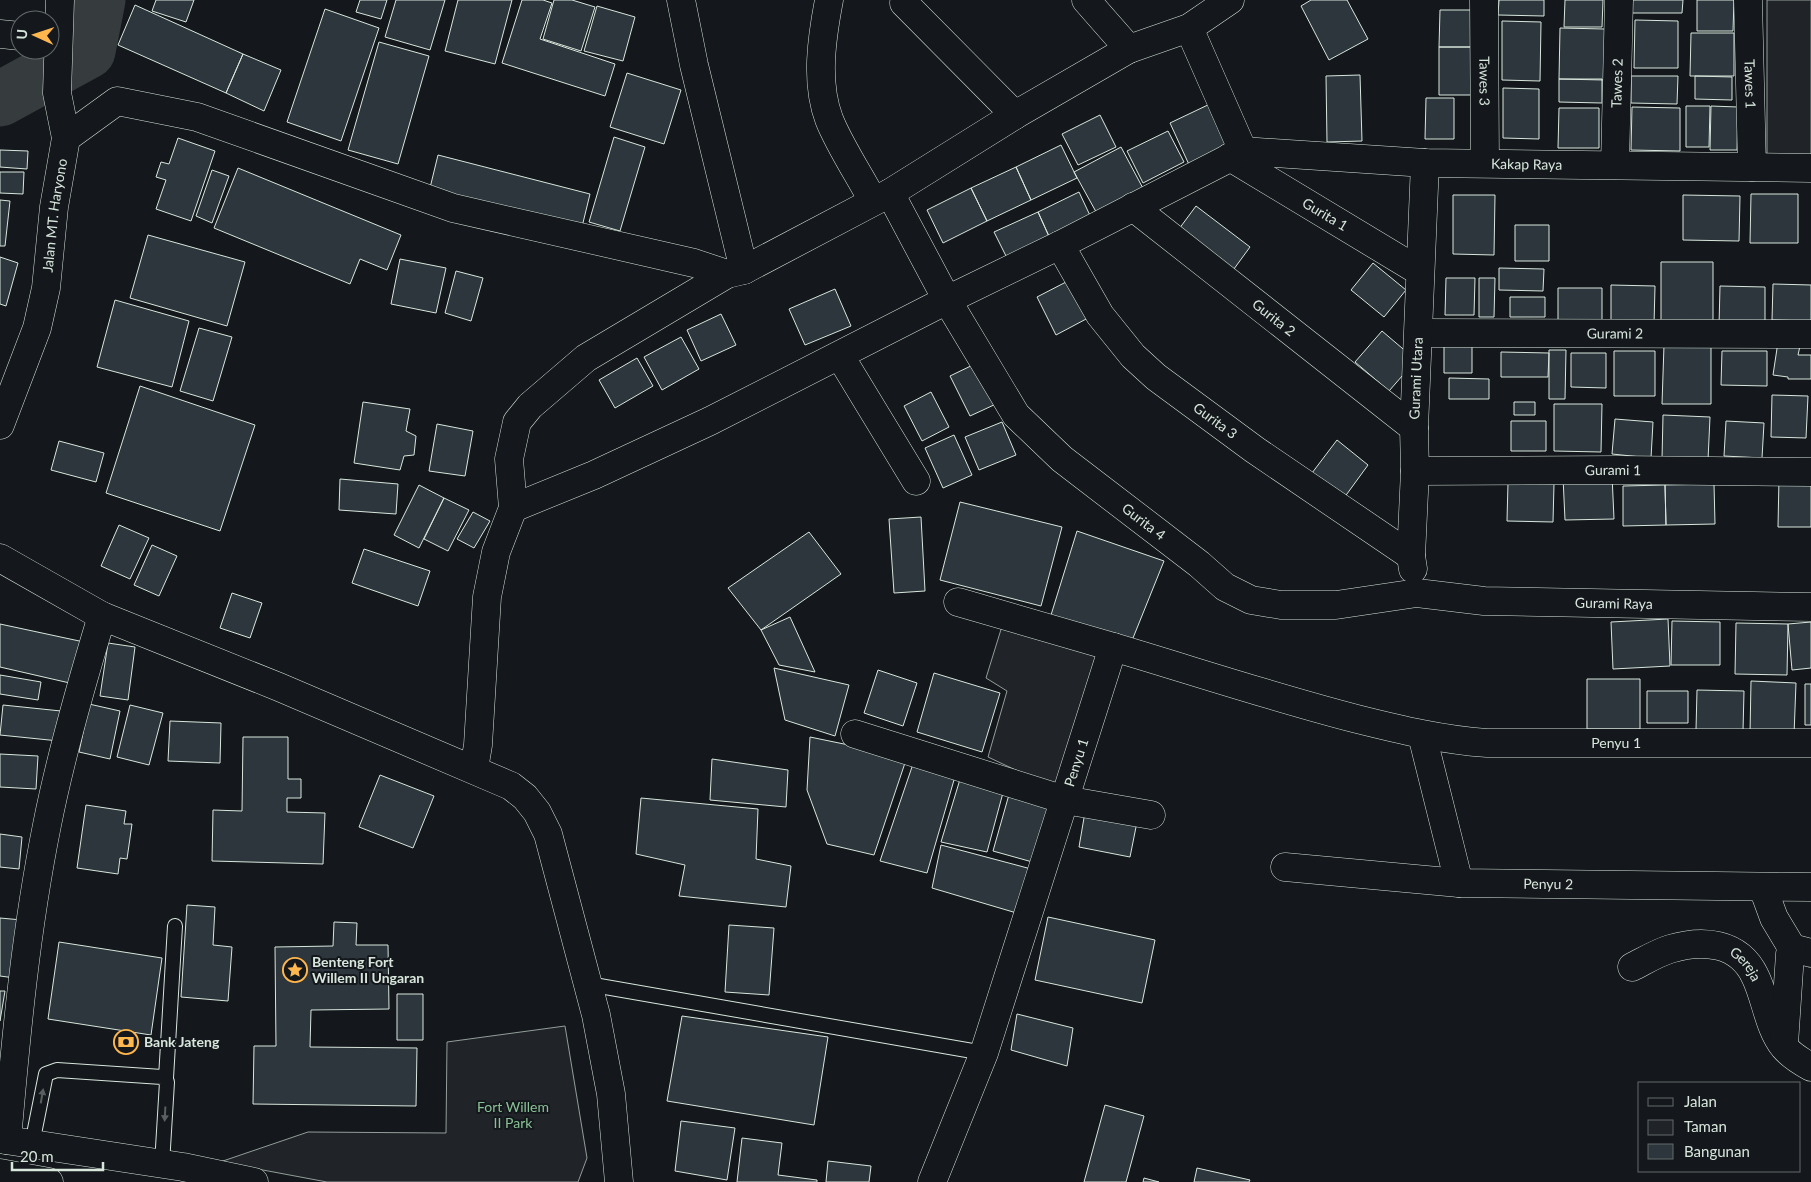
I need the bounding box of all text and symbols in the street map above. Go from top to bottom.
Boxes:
north arrow [10,10,60,60]
text: U [13,29,30,40]
street label: Tawes 3 [1476,56,1494,106]
street label: Tawes 2 [1607,58,1626,108]
street label: Tawes 1 [1741,59,1760,109]
street label: Kakap Raya [1491,155,1562,173]
street label: Jalan MT. Haryono [39,157,70,273]
street label: Gurita 1 [1299,194,1351,234]
street label: Gurita 2 [1249,295,1299,339]
street label: Gurami 2 [1587,324,1643,342]
street label: Gurami Utara [1405,337,1426,420]
street label: Gurita 3 [1190,399,1241,442]
street label: Gurami 1 [1585,461,1641,478]
street label: Gurita 4 [1119,499,1169,543]
street label: Gurami Raya [1575,594,1653,612]
street label: Penyu 1 [1591,734,1641,751]
street label: Penyu 1 [1060,736,1092,789]
street label: Penyu 2 [1523,875,1573,892]
street label: Gereja [1727,943,1765,984]
place label: Benteng Fort Willem II Ungaran [312,953,424,986]
place icon: Benteng Fort Willem II Ungaran [282,957,308,983]
bank icon: Bank Jateng [113,1029,139,1055]
place label: Bank Jateng [144,1033,220,1050]
legend [1638,1082,1801,1172]
one-way arrow [39,1088,47,1104]
text: Jalan [1684,1092,1717,1110]
park label: Fort Willem II Park [477,1098,549,1131]
one-way arrow [161,1107,169,1123]
text: Taman [1684,1117,1727,1135]
scale bar [12,1140,104,1172]
text: Bangunan [1684,1142,1750,1160]
text: 20 m [20,1147,54,1165]

